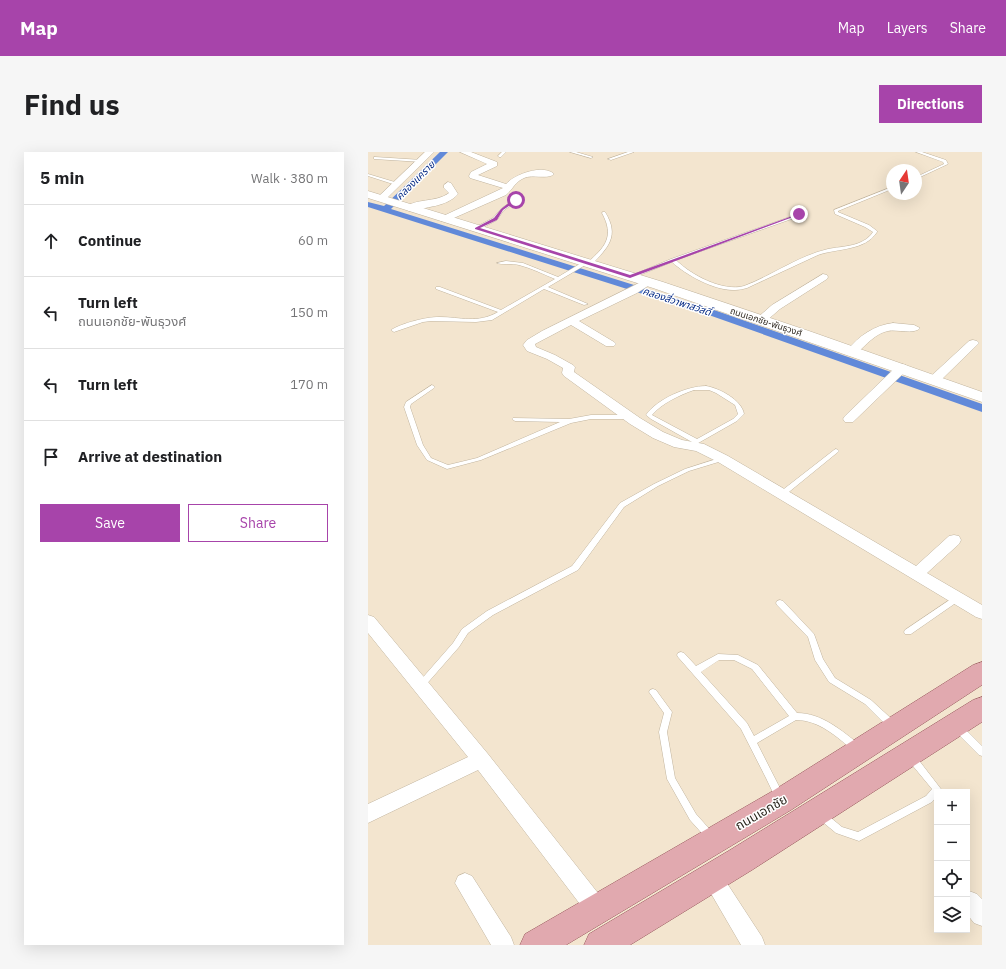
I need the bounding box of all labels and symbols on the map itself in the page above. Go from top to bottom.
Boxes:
water label: คลองเเคราย [393,157,438,203]
north arrow [886,164,922,200]
route start [507,191,525,209]
route end [790,205,808,223]
water label: คลองสี่วาพาสวัสดิ์ [641,283,716,320]
street label: ถนนเอกชัย-พันธุวงศ์ [729,305,804,338]
street label: ถนนเอกชัย [732,791,790,834]

